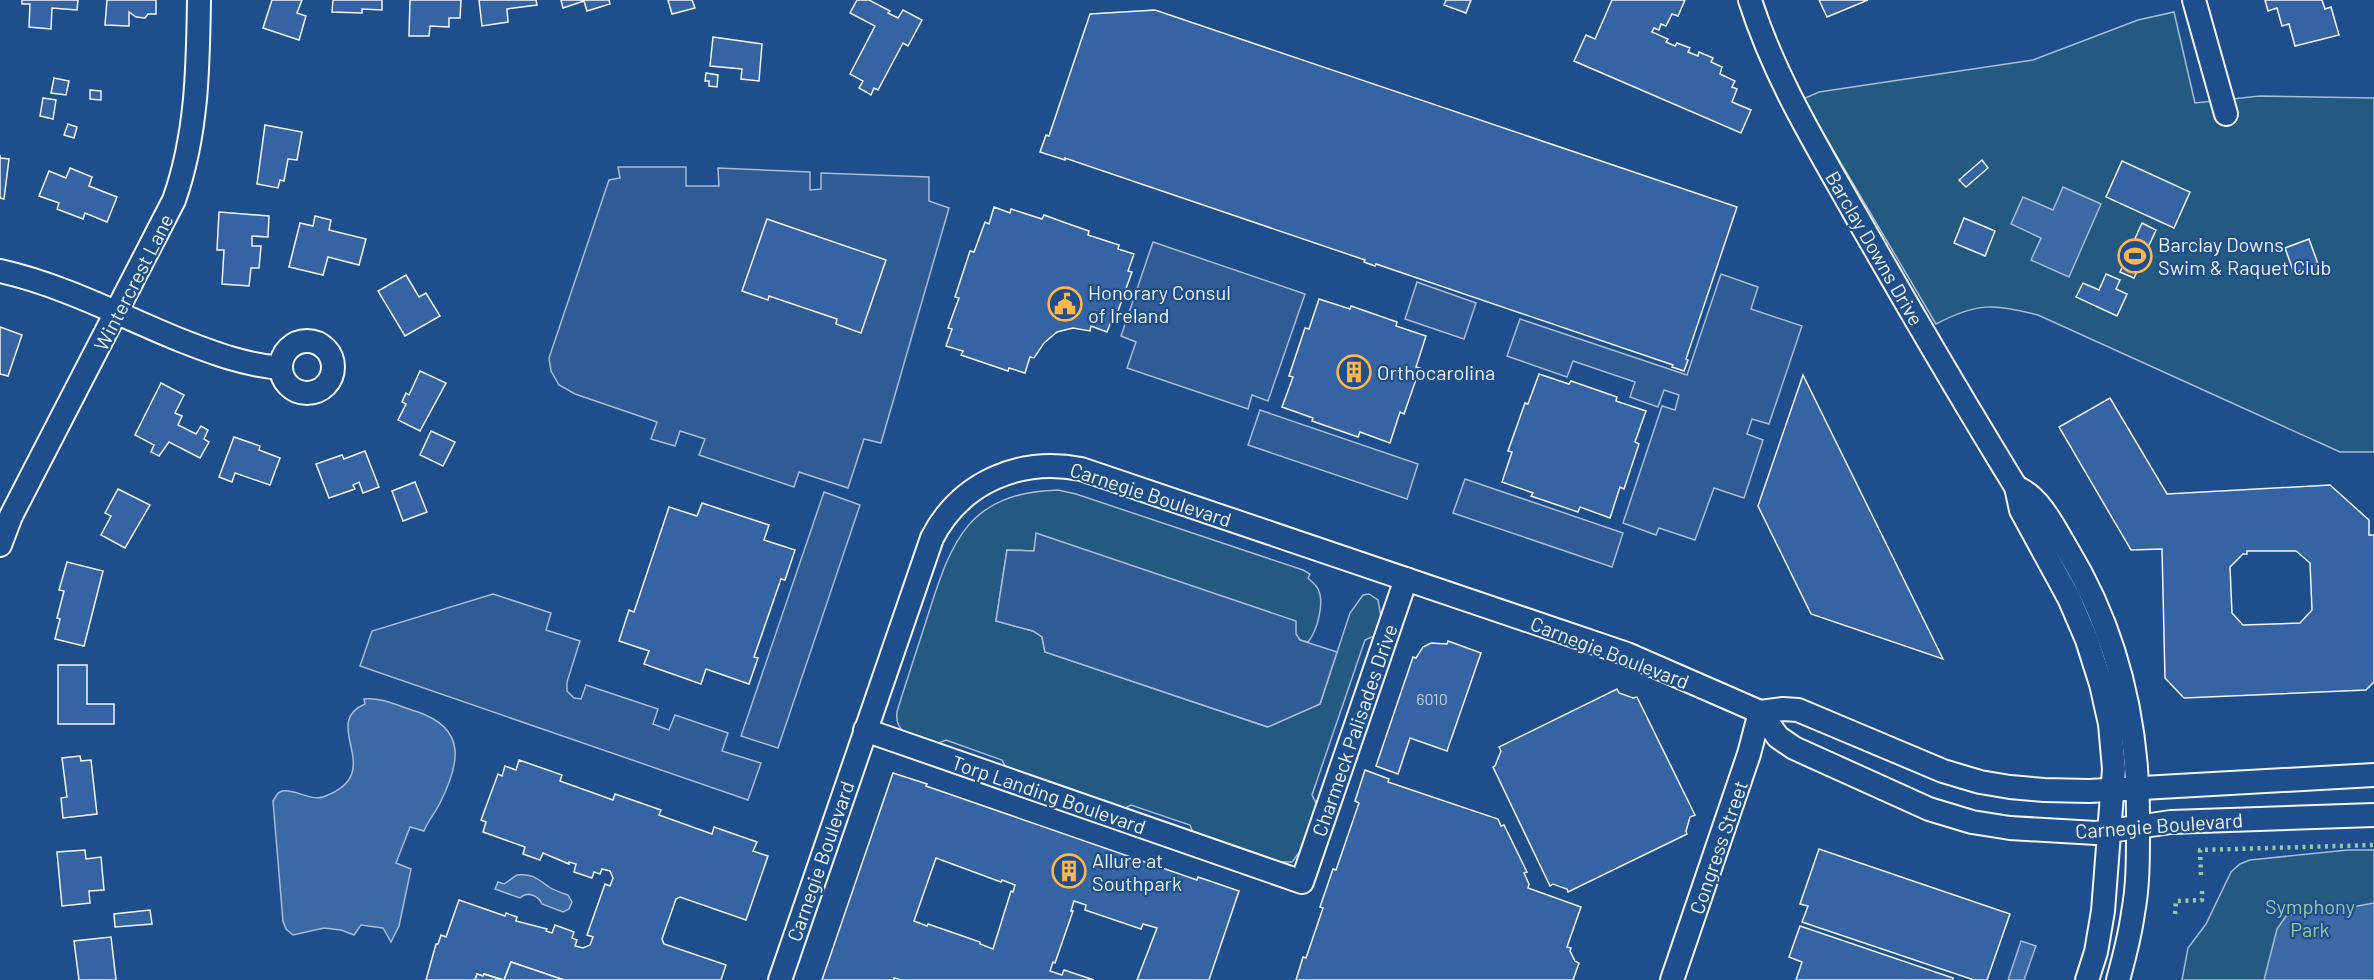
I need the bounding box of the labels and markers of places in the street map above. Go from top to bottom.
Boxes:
place label: Barclay Downs Swim & Raquet Club [2158,232,2331,279]
sports icon: Barclay Downs Swim & Raquet Club [2117,238,2153,274]
place label: Honorary Consul of Ireland [1088,280,1231,327]
public building icon: Honorary Consul of Ireland [1047,286,1083,322]
building icon: Orthocarolina [1336,354,1372,390]
place label: Orthocarolina [1377,360,1495,384]
place label: Allure at Southpark [1092,848,1182,895]
building icon: Allure at Southpark [1051,853,1087,889]

